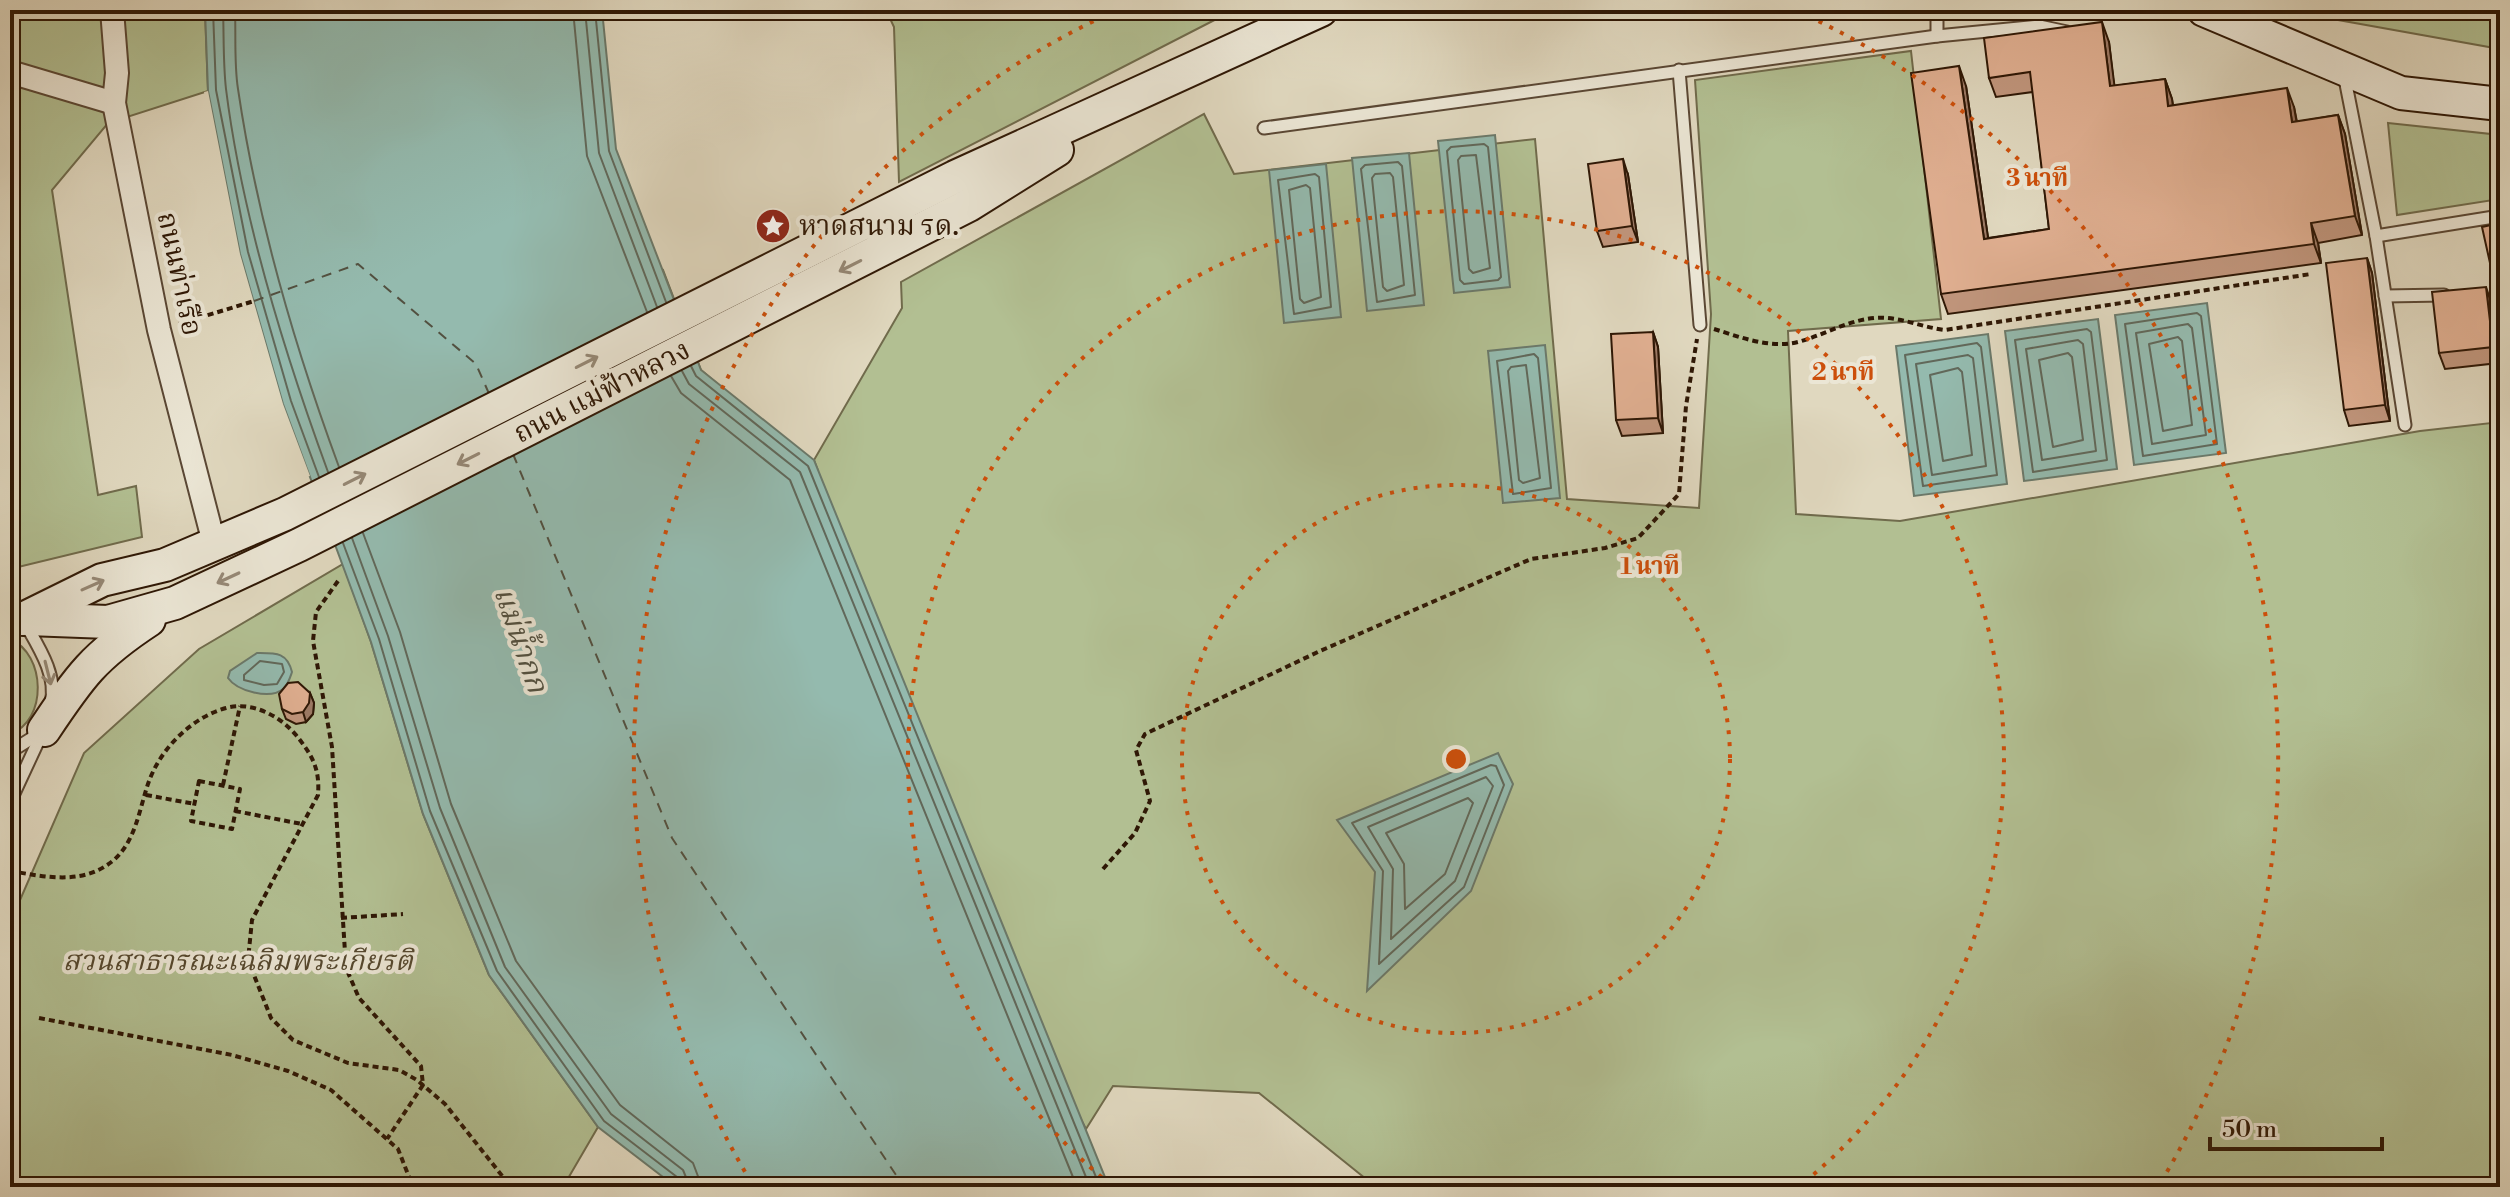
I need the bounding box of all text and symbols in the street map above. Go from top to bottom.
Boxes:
text: 3 นาที [2006,164,2068,194]
place icon: หาดสนาม รด. [754,207,792,245]
street label: ถนนท่าเรือ [149,209,209,339]
place label: หาดสนาม รด. [799,209,959,244]
one-way arrow [838,258,862,274]
street label: ถนน แม่ฟ้าหลวง [508,333,696,451]
one-way arrow [574,354,598,369]
text: 2 นาที [1812,358,1874,388]
one-way arrow [457,452,481,468]
one-way arrow [342,470,366,486]
text: 1 นาที [1620,552,1680,582]
one-way arrow [216,572,241,587]
one-way arrow [81,577,105,592]
water label: แม่น้ำกก [484,581,560,698]
one-way arrow [42,659,57,685]
centre of rings [1442,745,1470,773]
park label: สวนสาธารณะเฉลิมพระเกียรติ [63,944,416,979]
scale bar [2210,1101,2382,1151]
text: 50 m [2222,1115,2277,1145]

